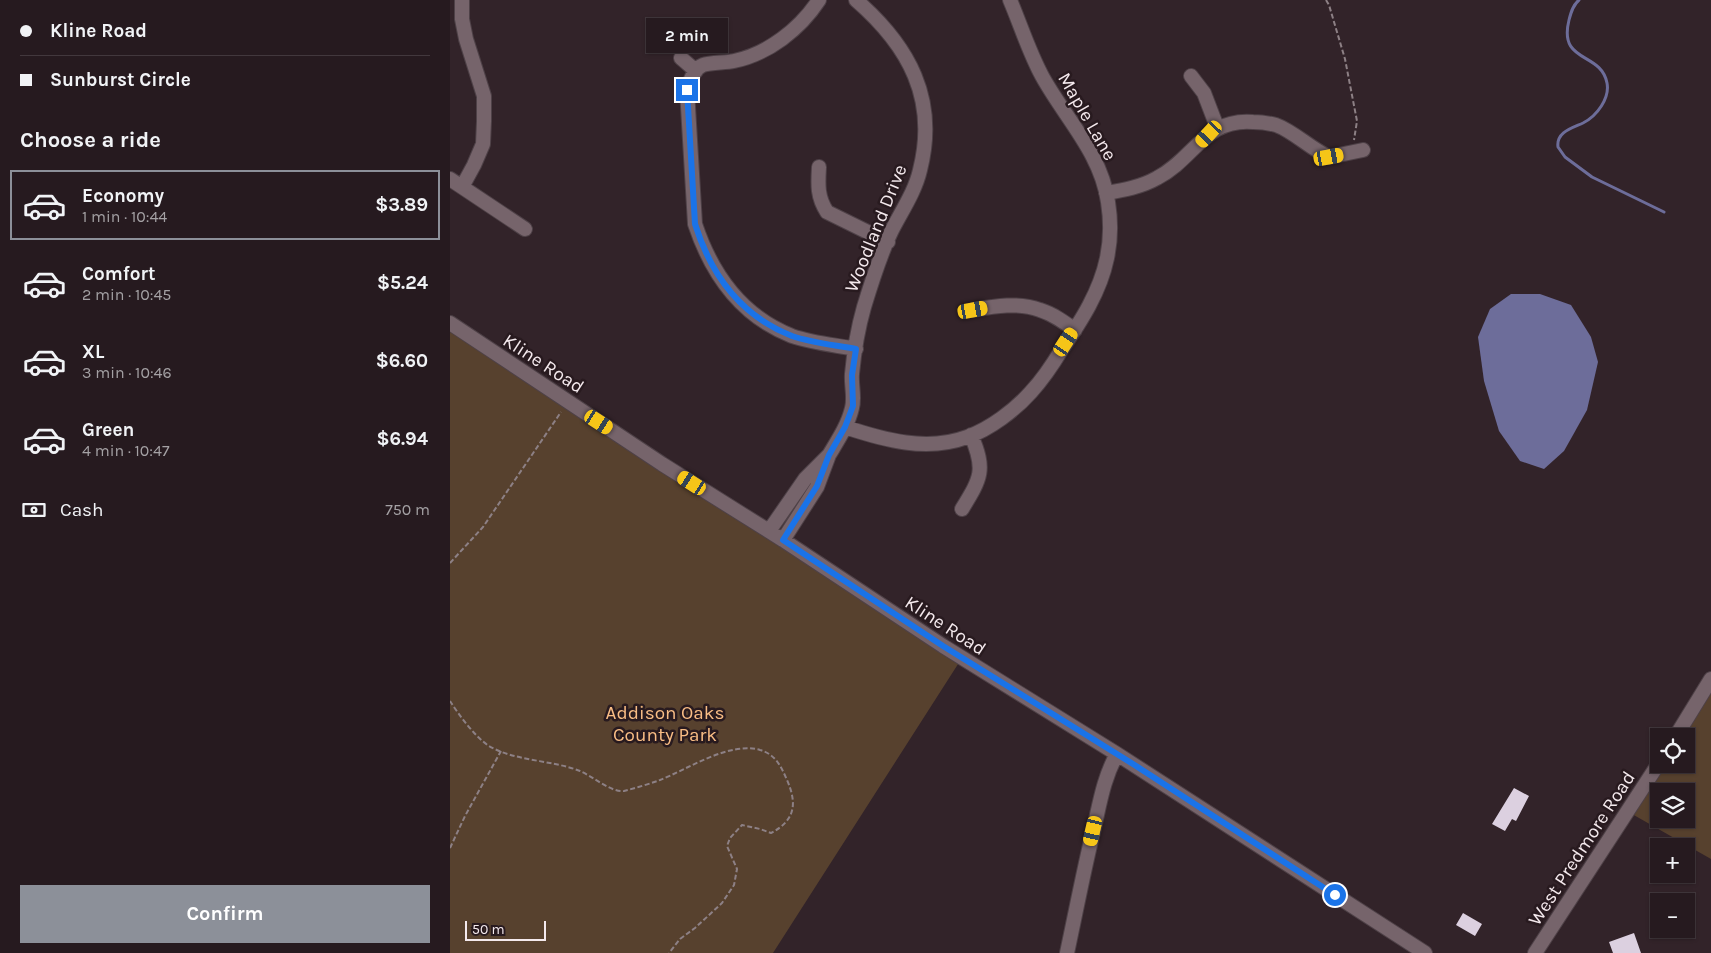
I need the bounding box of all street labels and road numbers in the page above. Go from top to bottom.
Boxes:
street label: Maple Lane [1053,69,1121,164]
street label: Woodland Drive [840,161,912,295]
street label: Kline Road [499,330,588,398]
street label: Kline Road [901,592,990,660]
street label: West Predmore Road [1524,767,1640,930]

